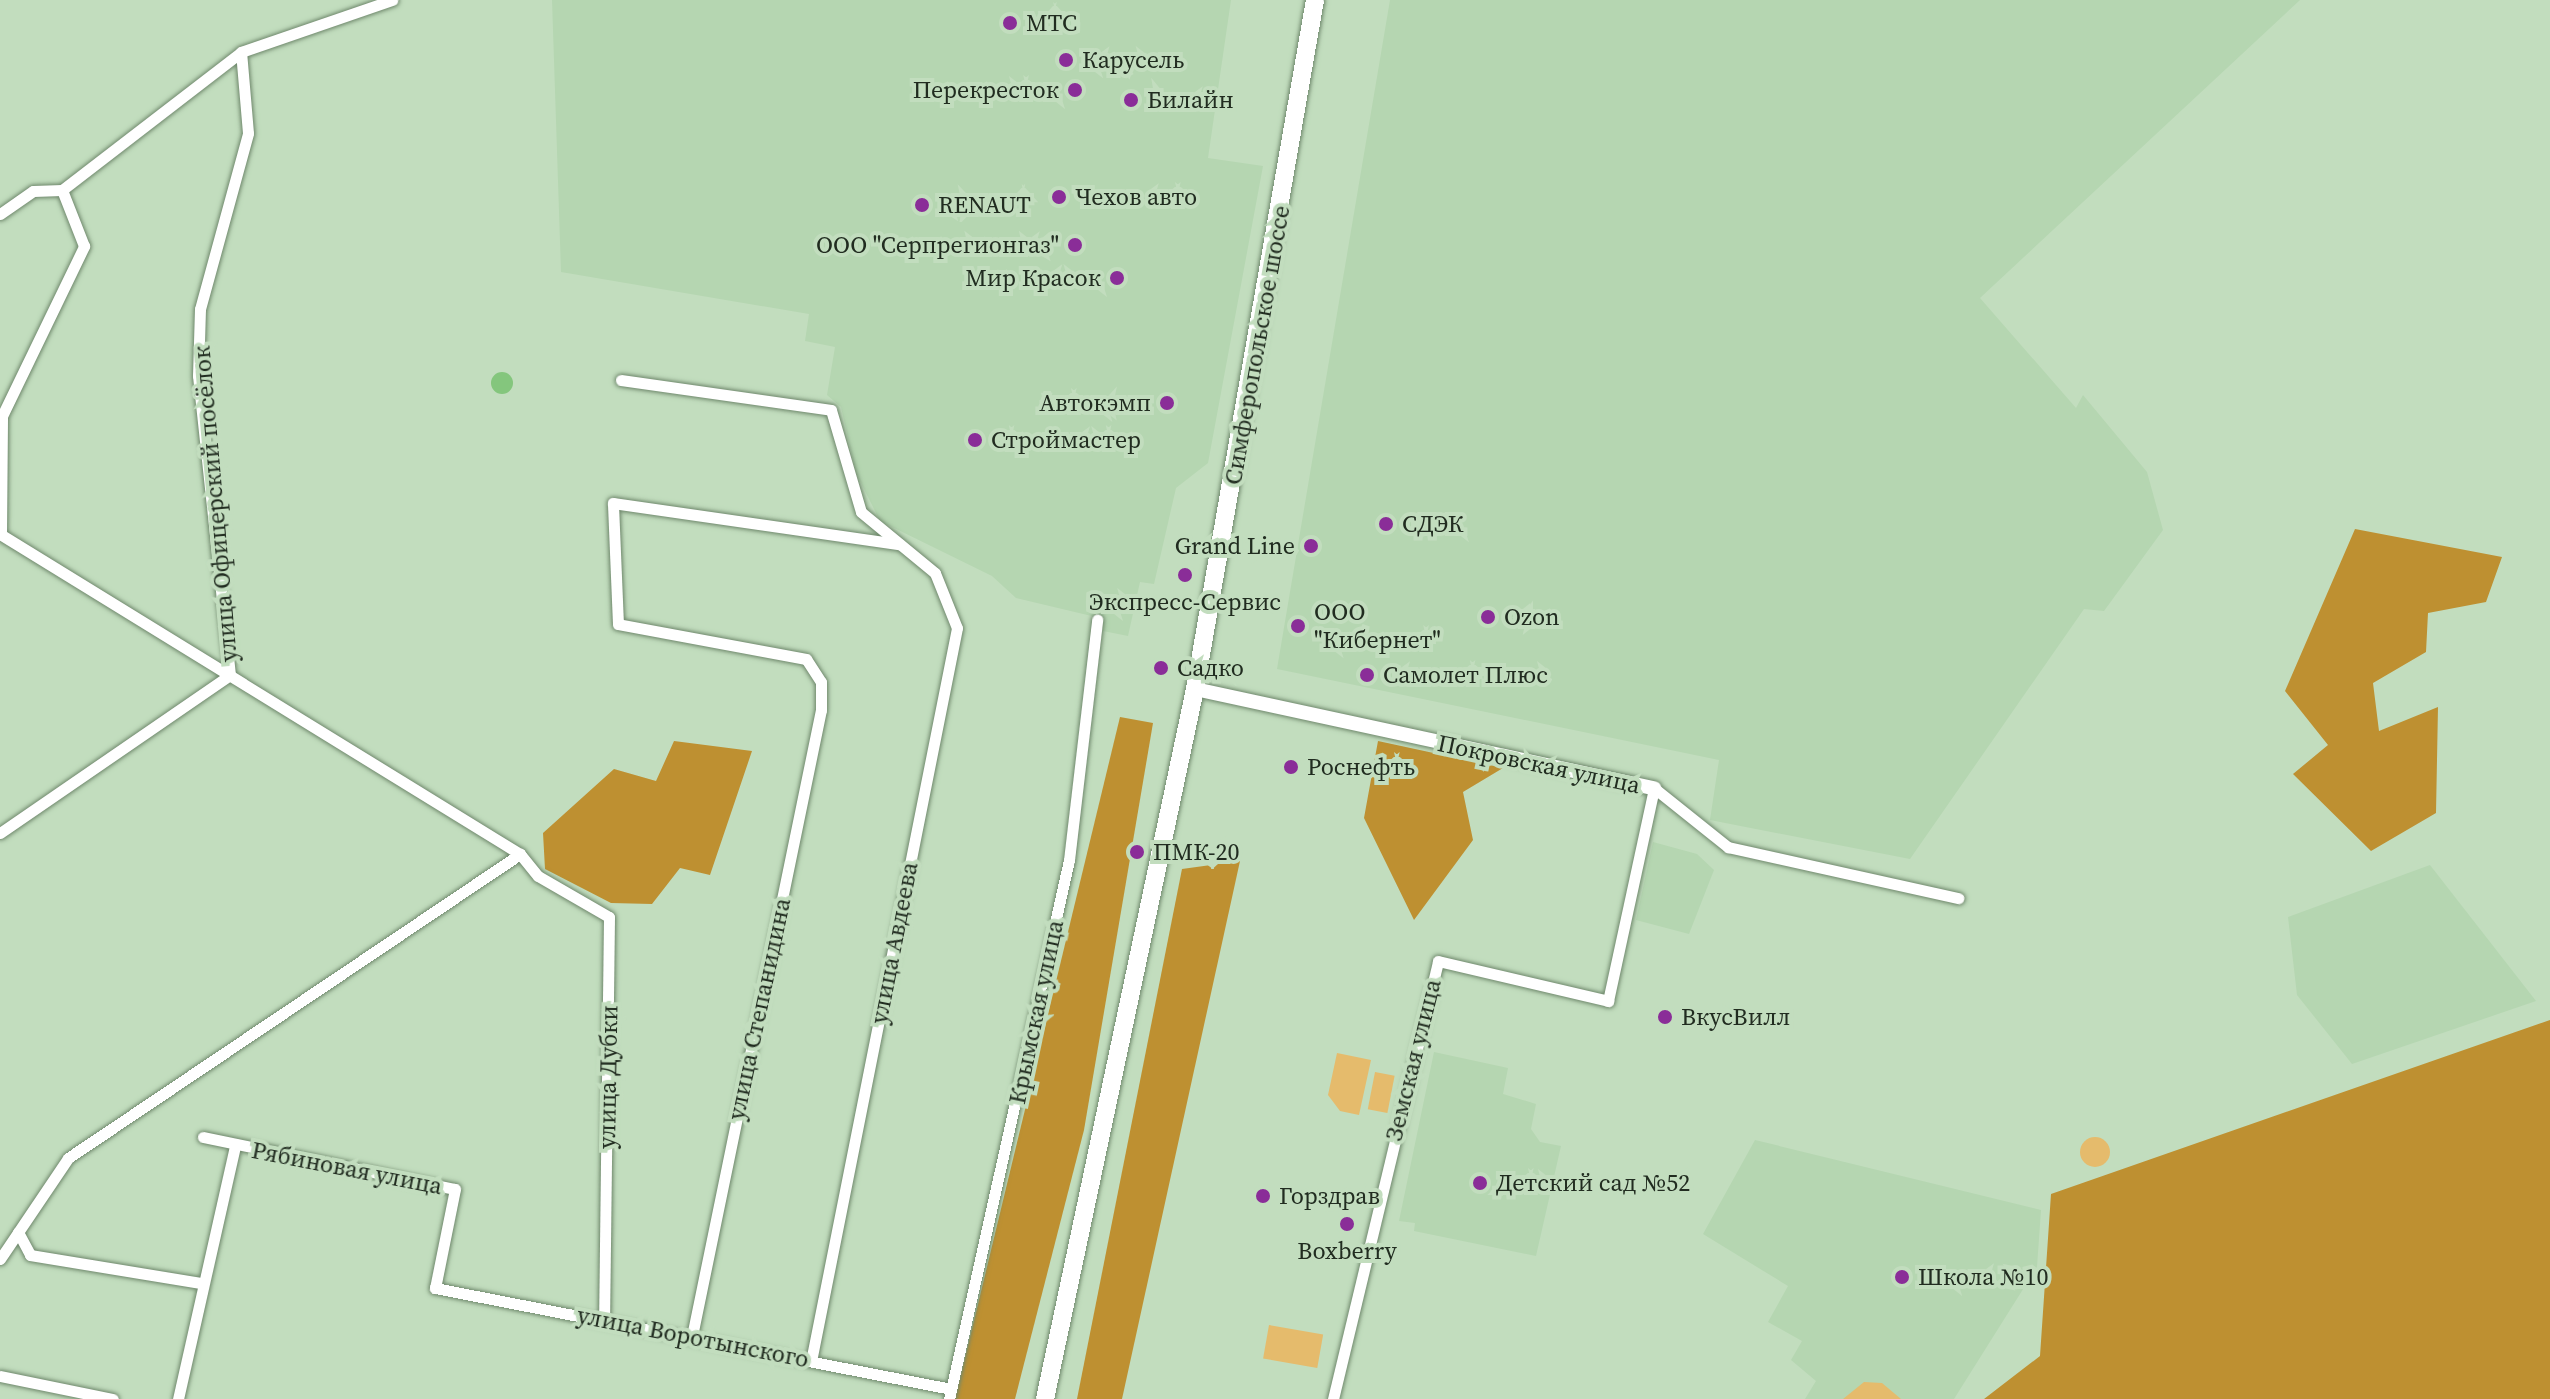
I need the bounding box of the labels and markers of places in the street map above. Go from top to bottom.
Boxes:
place label: МТС [1026,9,1077,37]
marker: МТС [1001,14,1019,32]
place label: Карусель [1082,46,1184,74]
marker: Карусель [1057,51,1075,69]
place label: Перекресток [913,76,1059,104]
marker: Перекресток [1066,81,1084,99]
place label: Билайн [1147,86,1234,114]
marker: Билайн [1122,91,1140,109]
place label: Чехов авто [1075,183,1197,211]
marker: Чехов авто [1050,188,1068,206]
place label: RENAUT [938,191,1031,219]
marker: RENAUT [913,196,931,214]
place label: ООО "Серпрегионгаз" [816,231,1059,259]
marker: ООО "Серпрегионгаз" [1066,236,1084,254]
place label: Мир Красок [965,264,1101,292]
marker: Мир Красок [1108,269,1126,287]
place label: Автокэмп [1039,389,1151,417]
marker: Автокэмп [1158,394,1176,412]
place label: Строймастер [991,426,1141,454]
marker: Строймастер [966,431,984,449]
place label: СДЭК [1402,510,1464,538]
marker: СДЭК [1377,515,1395,533]
place label: Grand Line [1175,532,1295,560]
marker: Grand Line [1302,537,1320,555]
marker: Экспресс-Сервис [1176,566,1194,584]
place label: Экспресс-Сервис [1089,588,1281,616]
place label: ООО "Кибернет" [1314,598,1441,654]
place label: Ozon [1504,603,1560,631]
marker: Ozon [1479,608,1497,626]
marker: ООО "Кибернет" [1289,617,1307,635]
place label: Садко [1177,654,1244,682]
marker: Садко [1152,659,1170,677]
place label: Самолет Плюс [1383,661,1548,689]
marker: Самолет Плюс [1358,666,1376,684]
place label: Роснефть [1307,753,1415,781]
marker: Роснефть [1282,758,1300,776]
place label: ПМК-20 [1153,838,1239,866]
marker: ПМК-20 [1128,843,1146,861]
place label: ВкусВилл [1681,1003,1790,1031]
marker: ВкусВилл [1656,1008,1674,1026]
place label: Детский сад №52 [1496,1169,1690,1197]
marker: Детский сад №52 [1471,1174,1489,1192]
place label: Горздрав [1279,1182,1380,1210]
marker: Горздрав [1254,1187,1272,1205]
marker: Boxberry [1338,1215,1356,1233]
place label: Boxberry [1297,1237,1397,1265]
place label: Школа №10 [1918,1263,2048,1291]
marker: Школа №10 [1893,1268,1911,1286]

